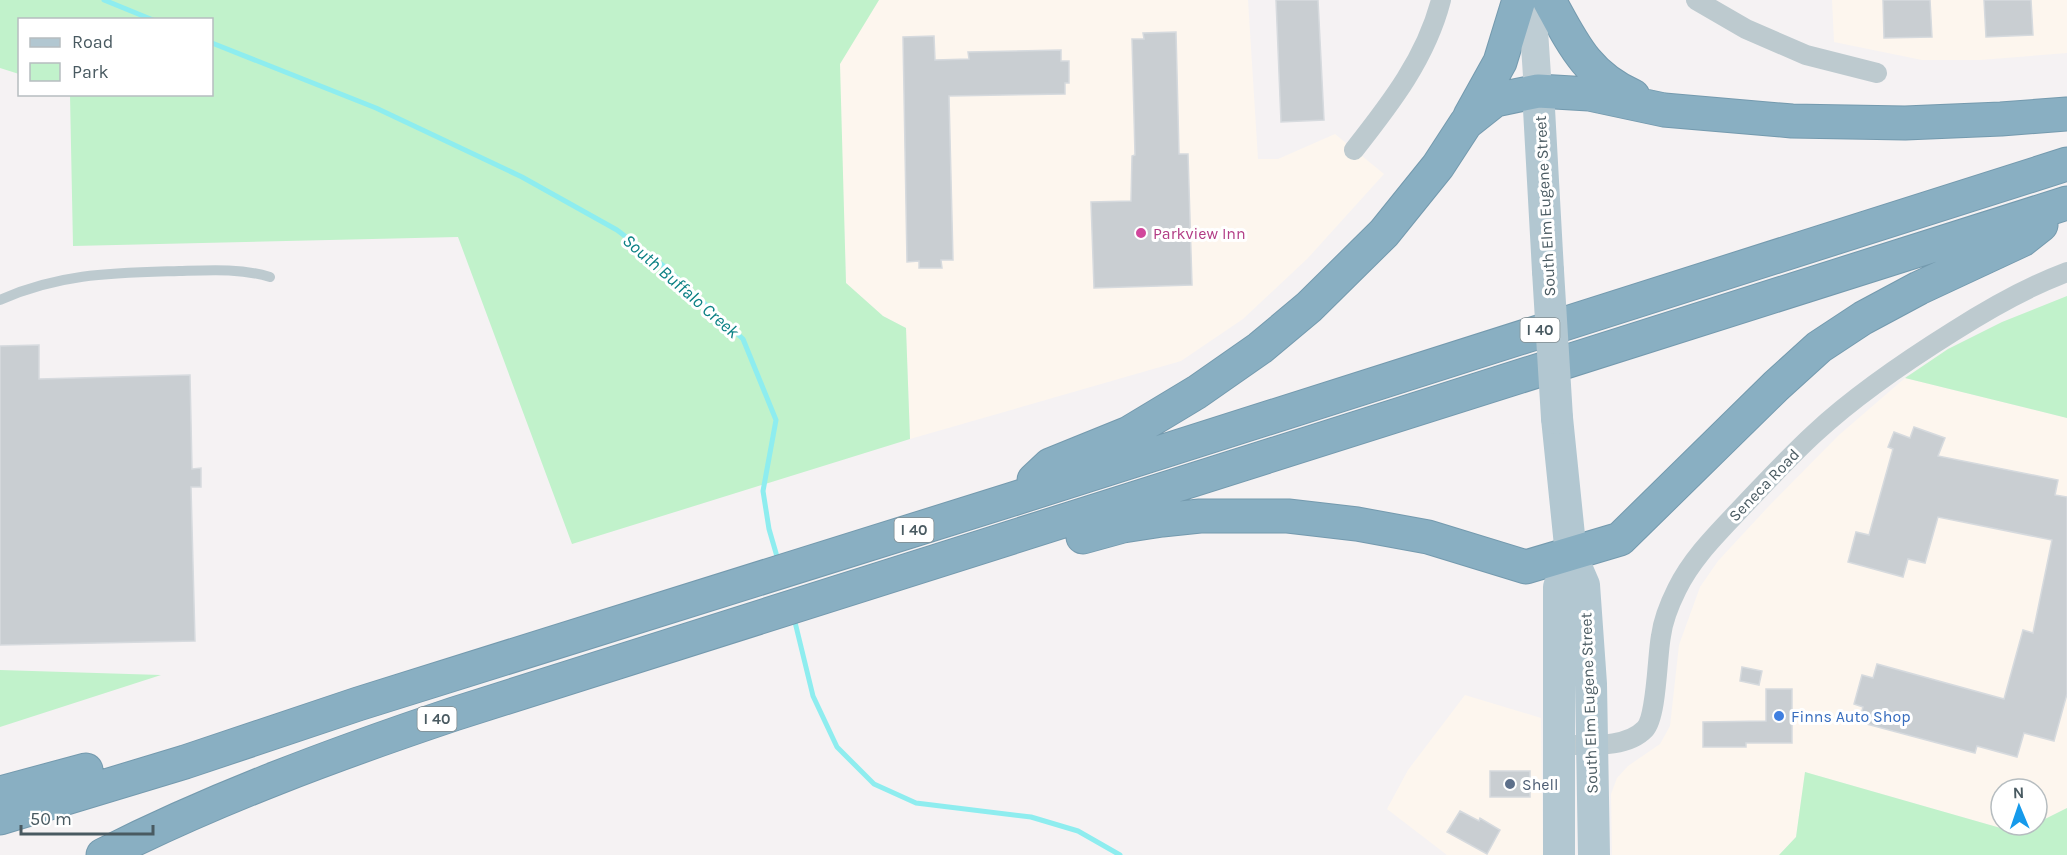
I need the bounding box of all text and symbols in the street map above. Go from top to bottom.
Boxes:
legend [18,18,213,96]
text: Road [72,31,113,53]
text: Park [72,61,109,83]
street label: South Elm Eugene Street [1531,115,1559,297]
place label: Parkview Inn [1153,224,1246,243]
marker: Parkview Inn [1134,226,1148,240]
water label: South Buffalo Creek [618,229,744,343]
road number: I 40 [1520,318,1560,342]
street label: Seneca Road [1725,445,1803,525]
road number: I 40 [894,518,934,542]
street label: South Elm Eugene Street [1576,612,1602,794]
road number: I 40 [418,707,456,731]
place label: Finns Auto Shop [1791,707,1911,726]
marker: Finns Auto Shop [1772,709,1786,723]
place label: Shell [1522,775,1559,794]
marker: Shell [1503,777,1517,791]
north arrow [1989,777,2049,837]
text: N [2012,783,2025,802]
scale bar [21,798,153,836]
text: 50 m [30,808,72,830]

